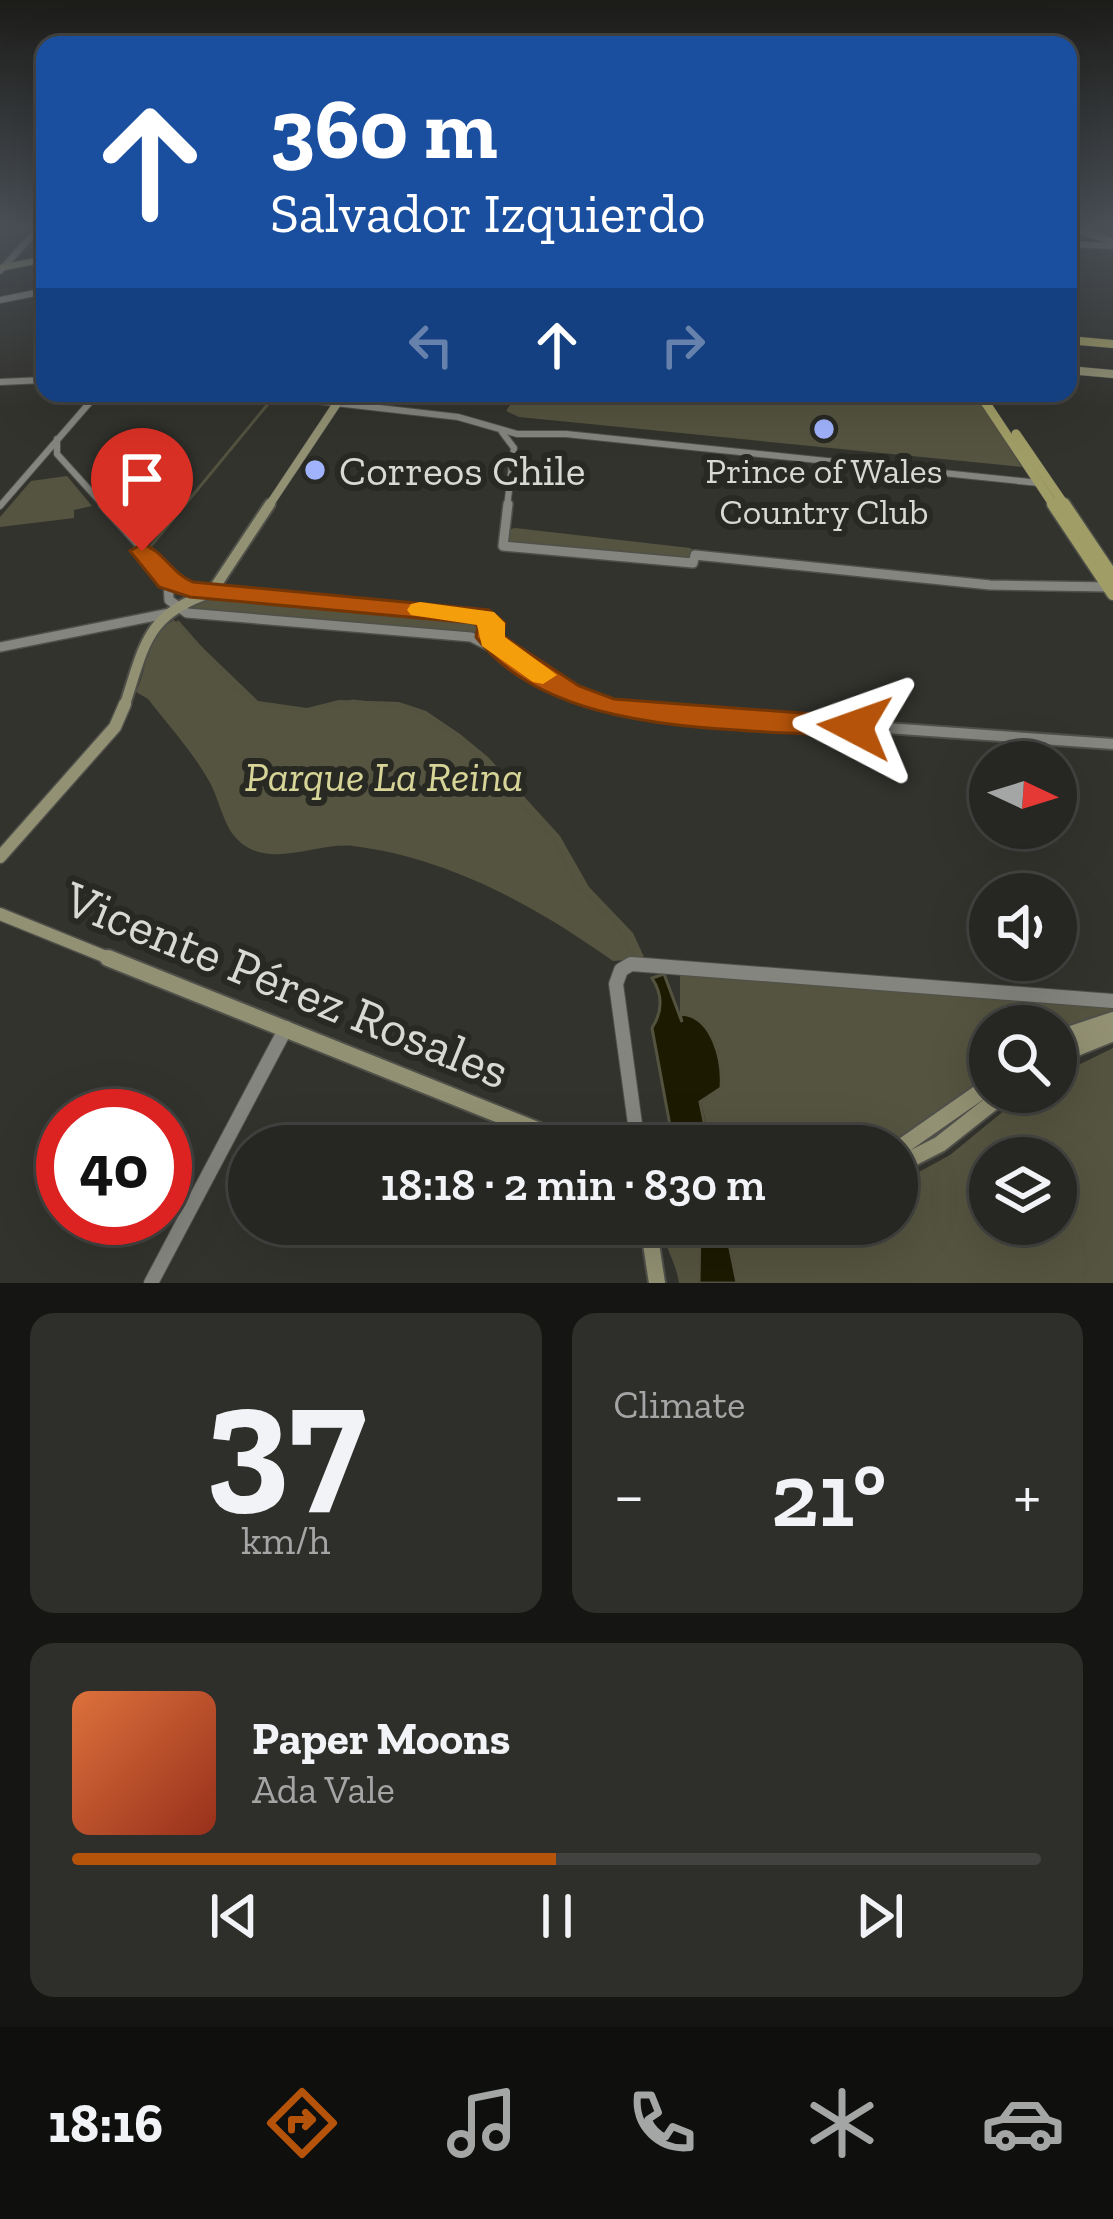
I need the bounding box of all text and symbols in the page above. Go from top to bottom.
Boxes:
text: 360 m [270,79,497,180]
icon: ahead [72,84,228,240]
text: Salvador Izquierdo [270,181,705,246]
icon: left [398,312,464,378]
icon: ahead [524,312,590,378]
icon: right [650,312,716,378]
marker: Prince of Wales Country Club [811,416,837,442]
pin [91,428,193,551]
place label: Correos Chile [339,445,586,496]
icon: arrive [109,446,175,512]
place label: Prince of Wales Country Club [706,449,942,533]
marker: Correos Chile [302,457,328,483]
position arrow [792,664,918,790]
north arrow [969,741,1077,849]
map controls [969,741,1077,1245]
park label: Parque La Reina [245,751,523,802]
street label: Vicente Pérez Rosales [55,867,518,1102]
button: sound [969,873,1077,981]
button: search [969,1005,1077,1113]
speed limit sign: 40 [36,1089,192,1245]
button: layers [969,1137,1077,1245]
text: 18:18 · 2 min · 830 m [381,1158,765,1212]
text: 37 [206,1345,366,1532]
text: Climate [614,1381,745,1428]
text: 21° [771,1441,886,1549]
text: − [614,1456,644,1535]
text: + [1013,1456,1041,1535]
text: km/h [241,1517,330,1564]
text: Paper Moons [252,1712,510,1766]
text: Ada Vale [252,1766,395,1813]
icon: previous [201,1883,267,1949]
icon: pause [524,1883,590,1949]
icon: next [847,1883,913,1949]
icon: directions [260,2081,344,2165]
icon: music [440,2081,524,2165]
icon: phone [620,2081,704,2165]
icon: climate [800,2081,884,2165]
icon: car [981,2081,1065,2165]
text: 18:16 [48,2091,163,2156]

